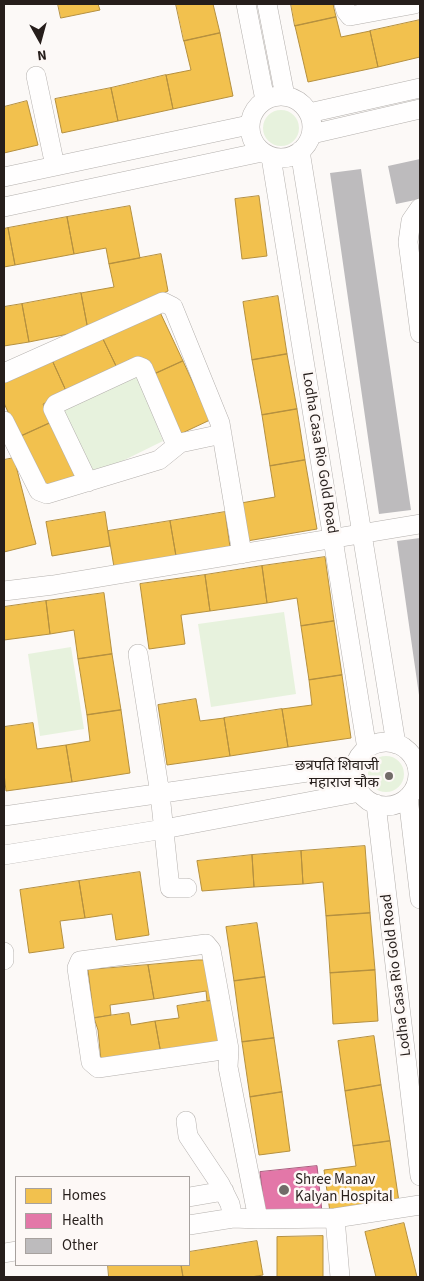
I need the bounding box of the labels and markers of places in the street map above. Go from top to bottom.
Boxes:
place label: छत्रपति शिवाजी महाराज चौक [295,758,379,793]
marker: छत्रपति शिवाजी महाराज चौक [383,770,395,782]
place label: Shree Manav Kalyan Hospital [295,1172,393,1207]
marker: Shree Manav Kalyan Hospital [277,1183,291,1197]

